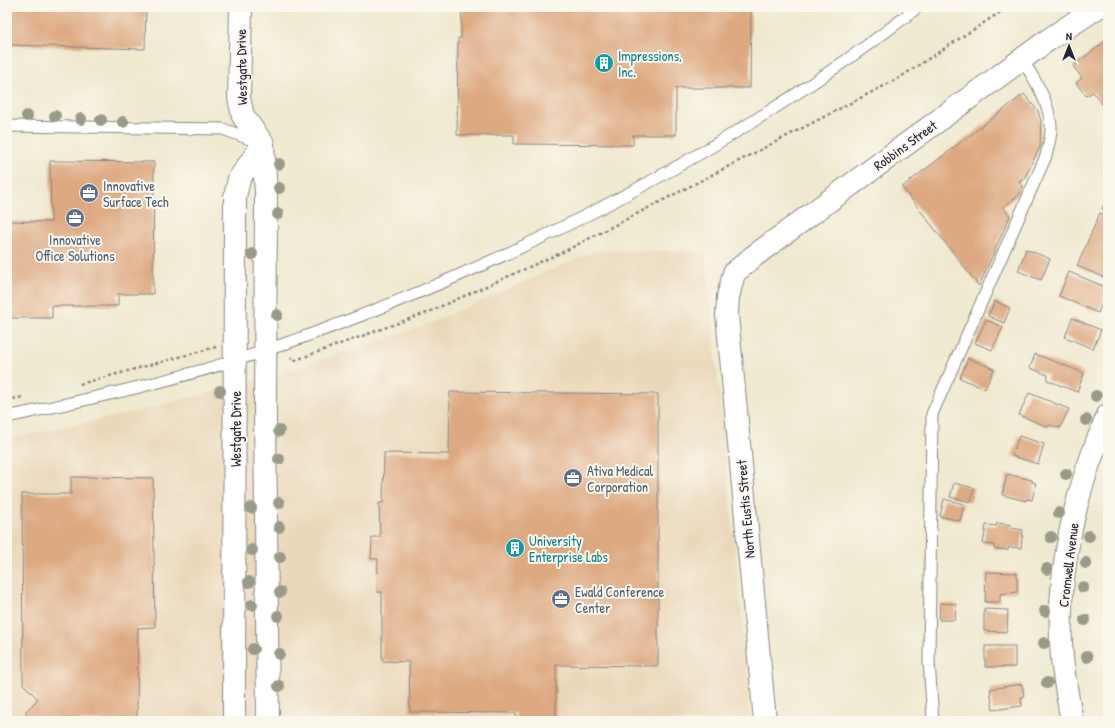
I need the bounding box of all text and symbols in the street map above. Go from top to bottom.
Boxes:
north arrow [1049,26,1089,66]
street label: Westgate Drive [231,28,252,105]
text: N [1066,29,1072,43]
place label: Impressions, Inc. [618,46,682,81]
building icon: Impressions, Inc. [593,52,615,74]
street label: Robbins Street [869,115,941,174]
place label: Innovative Surface Tech [103,176,169,211]
office icon: Innovative Surface Tech [78,182,100,204]
office icon: Innovative Office Solutions [64,207,86,229]
place label: Innovative Office Solutions [35,230,115,265]
street label: Westgate Drive [226,391,246,467]
street label: North Eustis Street [731,459,759,559]
place label: Ativa Medical Corporation [587,461,654,497]
office icon: Ativa Medical Corporation [562,467,584,489]
street label: Cromwell Avenue [1053,521,1083,608]
place label: University Enterprise Labs [529,531,608,567]
building icon: University Enterprise Labs [504,537,526,559]
place label: Ewald Conference Center [575,582,665,617]
office icon: Ewald Conference Center [550,588,572,610]

